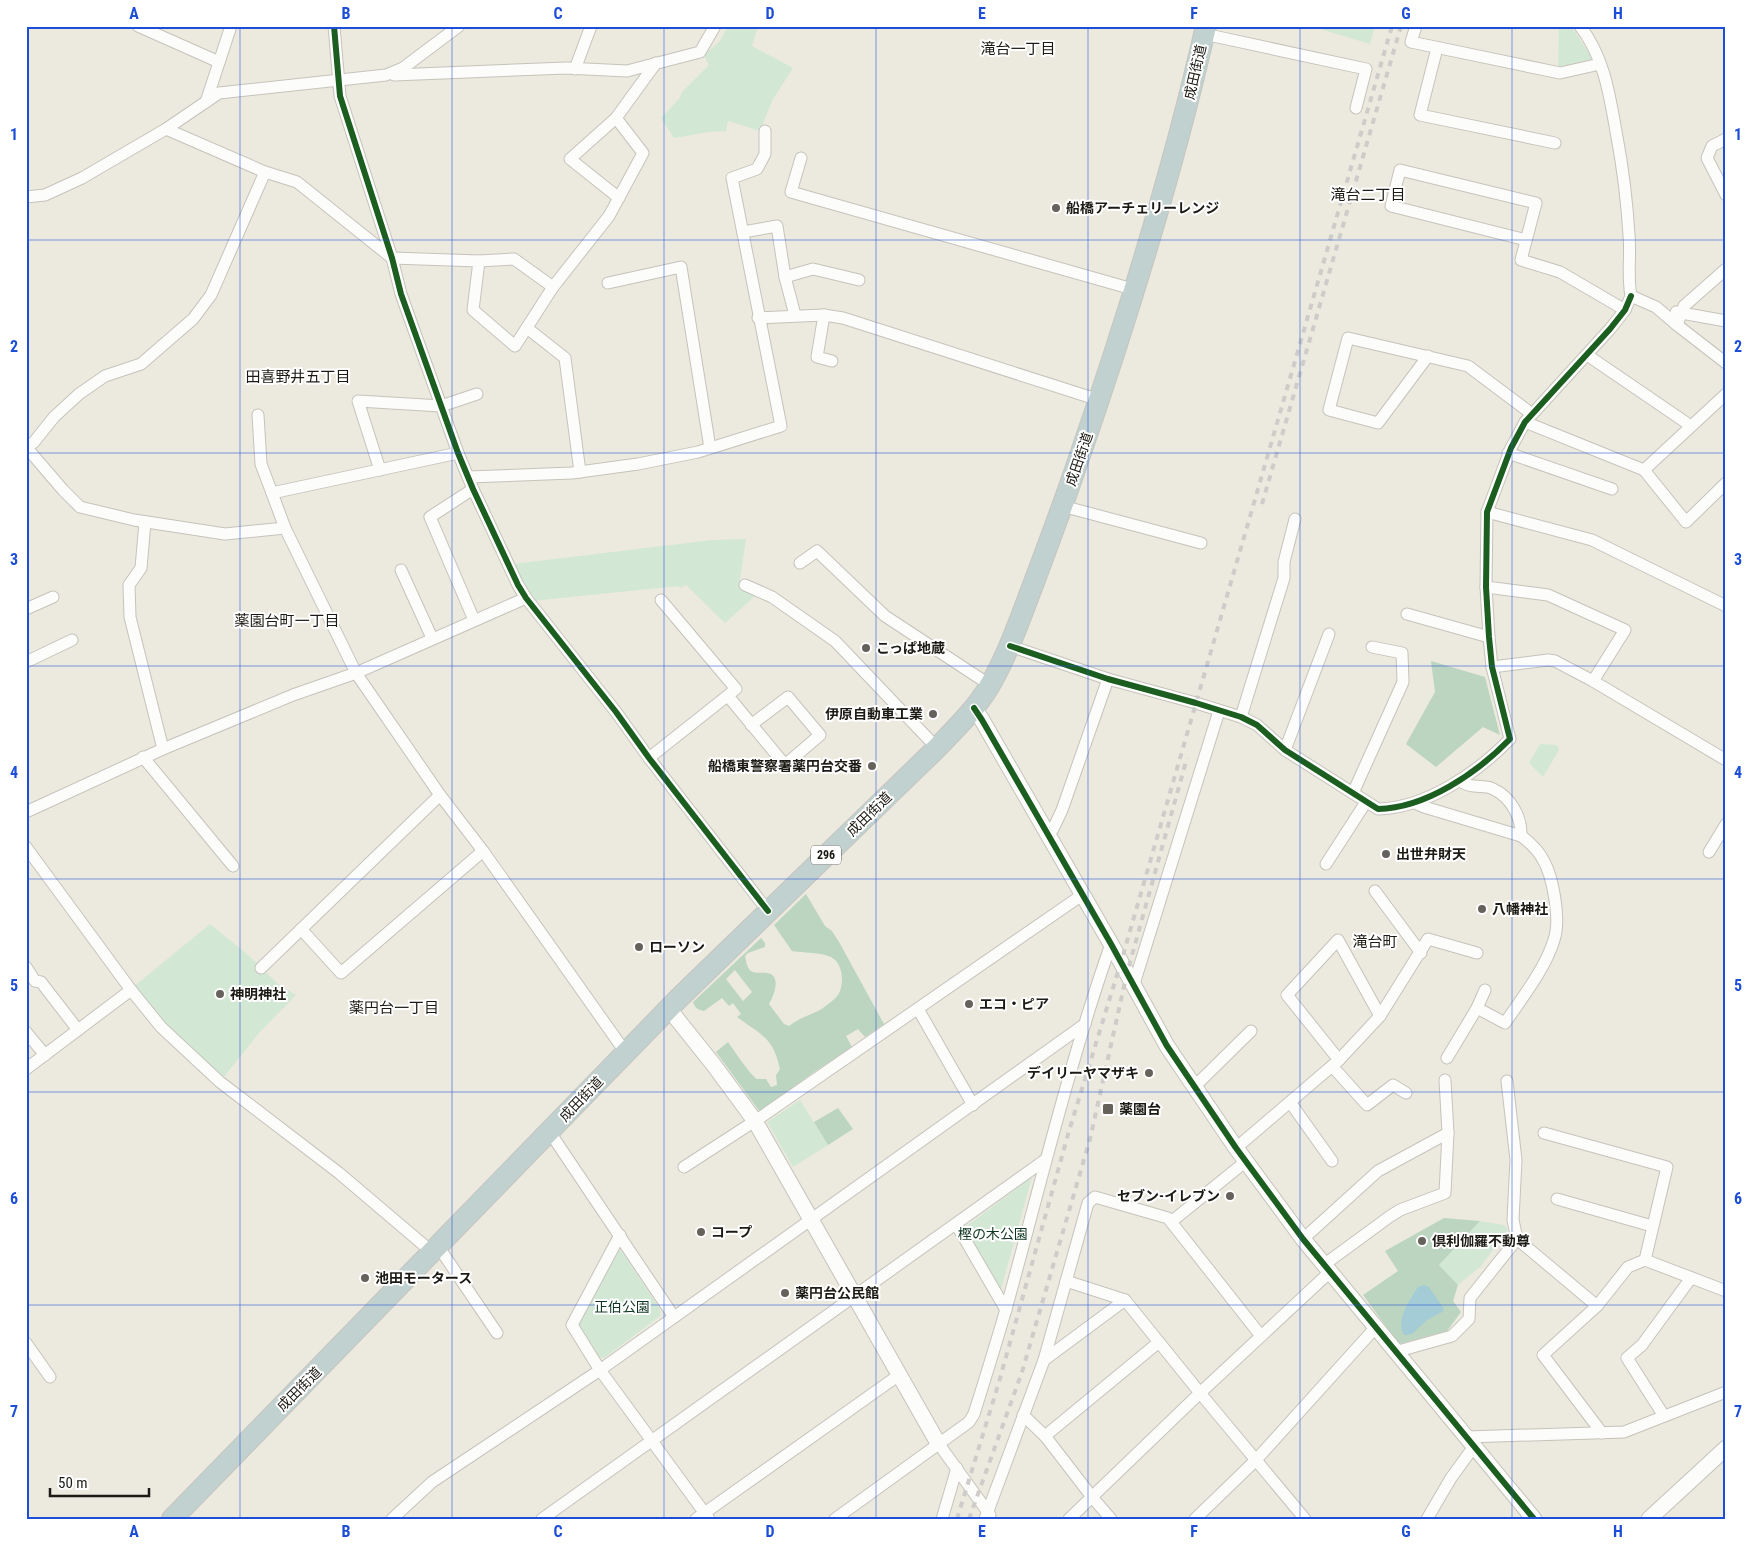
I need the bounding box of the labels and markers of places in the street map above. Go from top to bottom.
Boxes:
place label: 船橋アーチェリーレンジ [1066,200,1219,216]
marker: 船橋アーチェリーレンジ [1050,202,1062,214]
place label: こっぱ地蔵 [876,640,945,656]
marker: こっぱ地蔵 [860,642,872,654]
place label: 伊原自動車工業 [825,706,923,722]
marker: 伊原自動車工業 [927,708,939,720]
place label: 船橋東警察署薬円台交番 [708,758,862,774]
marker: 船橋東警察署薬円台交番 [866,760,878,772]
place label: 出世弁財天 [1396,846,1466,862]
marker: 出世弁財天 [1380,848,1392,860]
place label: 八幡神社 [1492,901,1548,917]
marker: 八幡神社 [1476,903,1488,915]
place label: ローソン [649,939,705,955]
marker: ローソン [633,941,645,953]
place label: 神明神社 [230,986,286,1002]
marker: 神明神社 [214,988,226,1000]
place label: エコ・ピア [979,996,1049,1012]
marker: エコ・ピア [963,998,975,1010]
place label: デイリーヤマザキ [1027,1065,1139,1081]
marker: デイリーヤマザキ [1143,1067,1155,1079]
place label: 薬園台 [1119,1101,1161,1117]
marker: 薬園台 [1101,1102,1115,1116]
place label: セブン-イレブン [1117,1188,1220,1204]
marker: セブン-イレブン [1224,1190,1236,1202]
place label: コープ [711,1224,752,1240]
marker: コープ [695,1226,707,1238]
place label: 倶利伽羅不動尊 [1432,1233,1530,1249]
marker: 倶利伽羅不動尊 [1416,1235,1428,1247]
place label: 池田モータース [375,1270,472,1286]
marker: 池田モータース [359,1272,371,1284]
place label: 薬円台公民館 [795,1285,879,1301]
marker: 薬円台公民館 [779,1287,791,1299]

